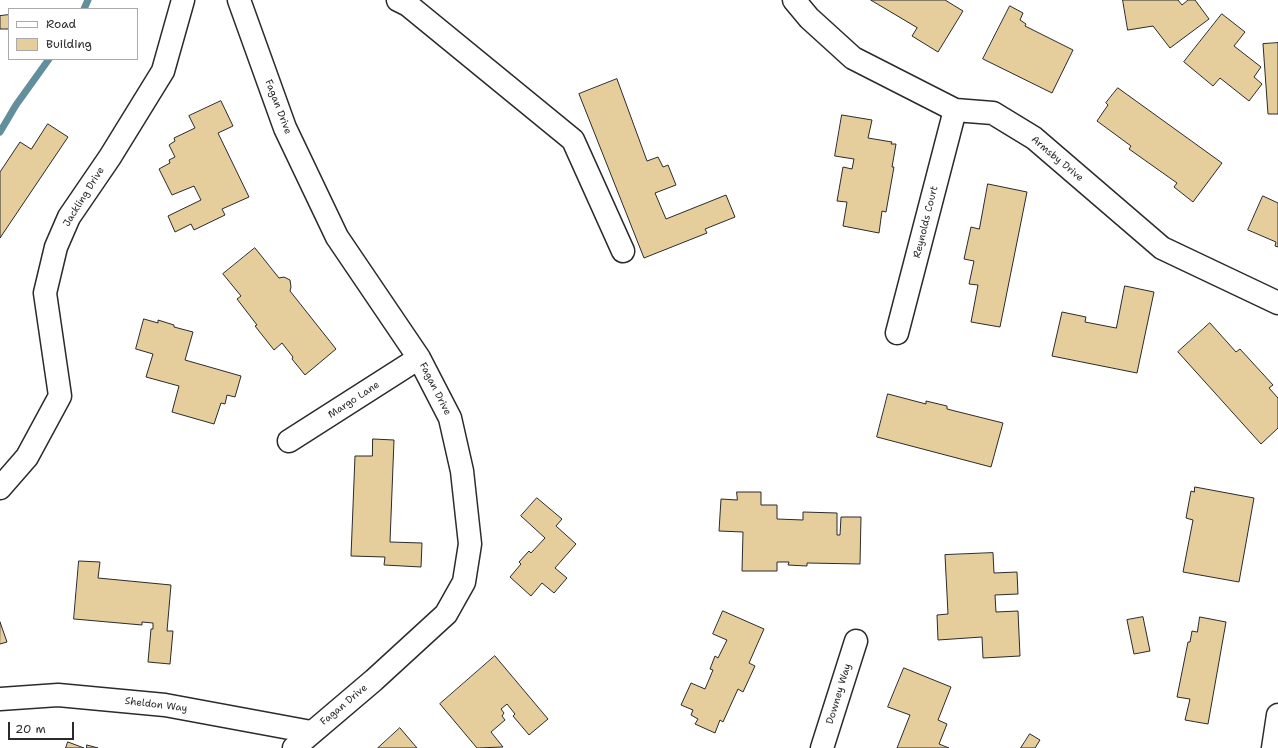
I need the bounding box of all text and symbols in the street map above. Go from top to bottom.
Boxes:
legend [8,8,138,60]
text: Road [46,16,76,32]
text: Building [46,36,92,52]
street label: Fagan Drive [262,78,294,136]
street label: Armsby Drive [1028,134,1086,184]
street label: Jackling Drive [61,165,107,229]
street label: Reynolds Court [911,185,941,259]
street label: Fagan Drive [417,361,453,417]
street label: Margo Lane [326,379,382,421]
street label: Downey Way [824,662,854,726]
street label: Fagan Drive [318,682,370,728]
street label: Sheldon Way [124,695,188,715]
scale bar [10,714,76,740]
text: 20 m [15,721,46,737]

